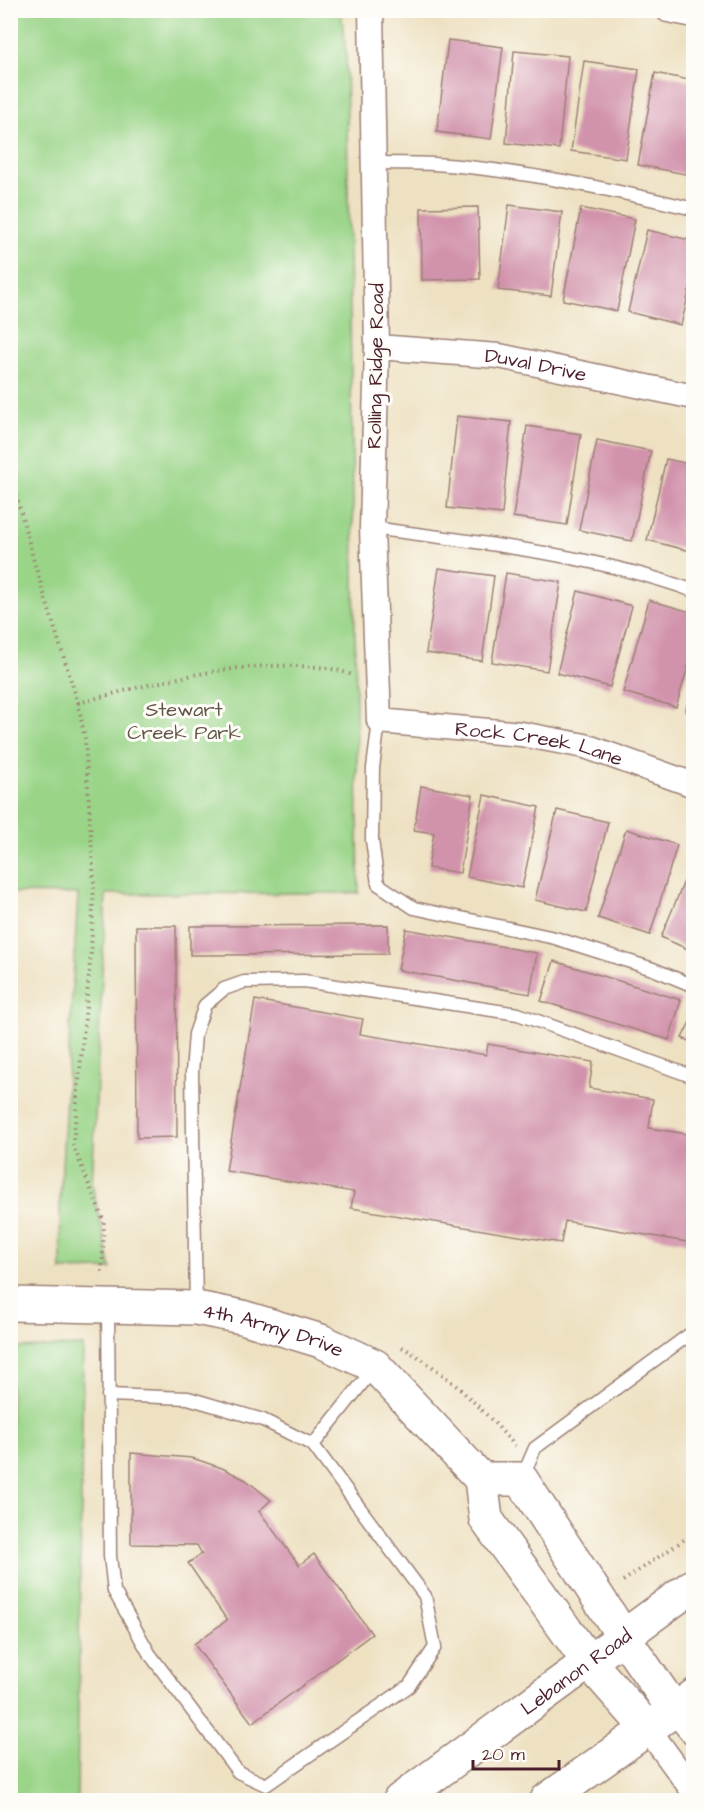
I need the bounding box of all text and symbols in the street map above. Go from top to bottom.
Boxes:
street label: Rolling Ridge Road [361,283,392,449]
street label: Duval Drive [484,342,589,389]
park label: Stewart Creek Park [127,696,241,747]
street label: Rock Creek Lane [454,715,627,773]
street label: 4th Army Drive [200,1297,348,1365]
street label: Lebanon Road [515,1622,638,1722]
scale bar [473,1733,558,1771]
text: 20 m [482,1742,525,1767]

